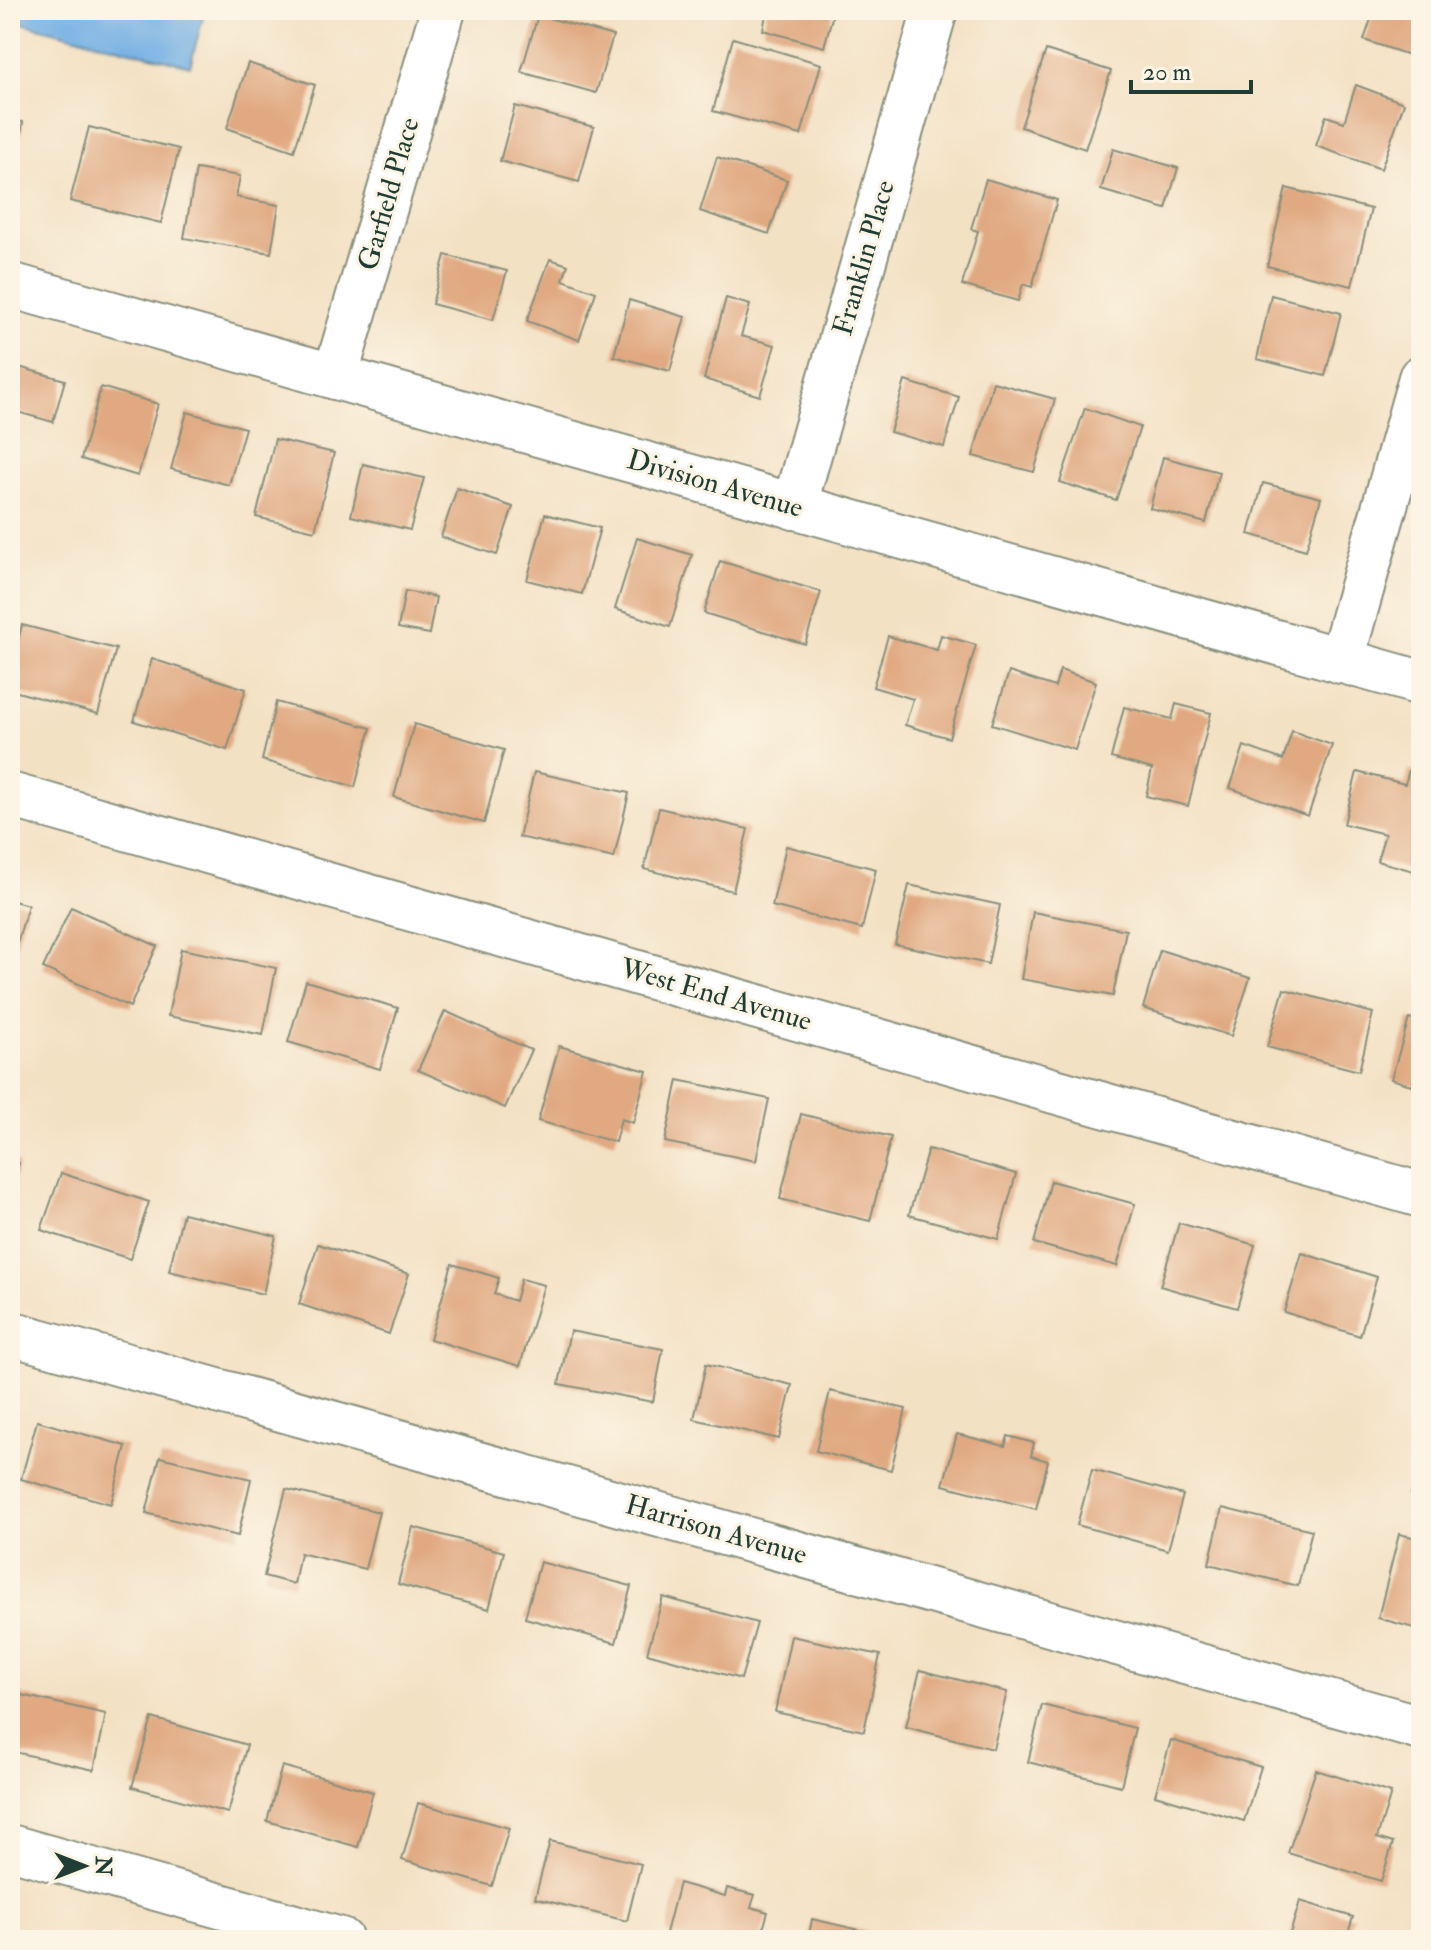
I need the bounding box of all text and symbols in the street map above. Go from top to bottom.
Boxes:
scale bar [1131,44,1251,94]
text: 20 m [1143,57,1192,88]
street label: Garfield Place [350,113,428,274]
street label: Franklin Place [825,176,903,340]
street label: Division Avenue [623,442,807,526]
street label: West End Avenue [615,951,816,1039]
street label: Harrison Avenue [621,1487,811,1573]
north arrow [44,1826,124,1906]
text: N [89,1855,117,1876]

